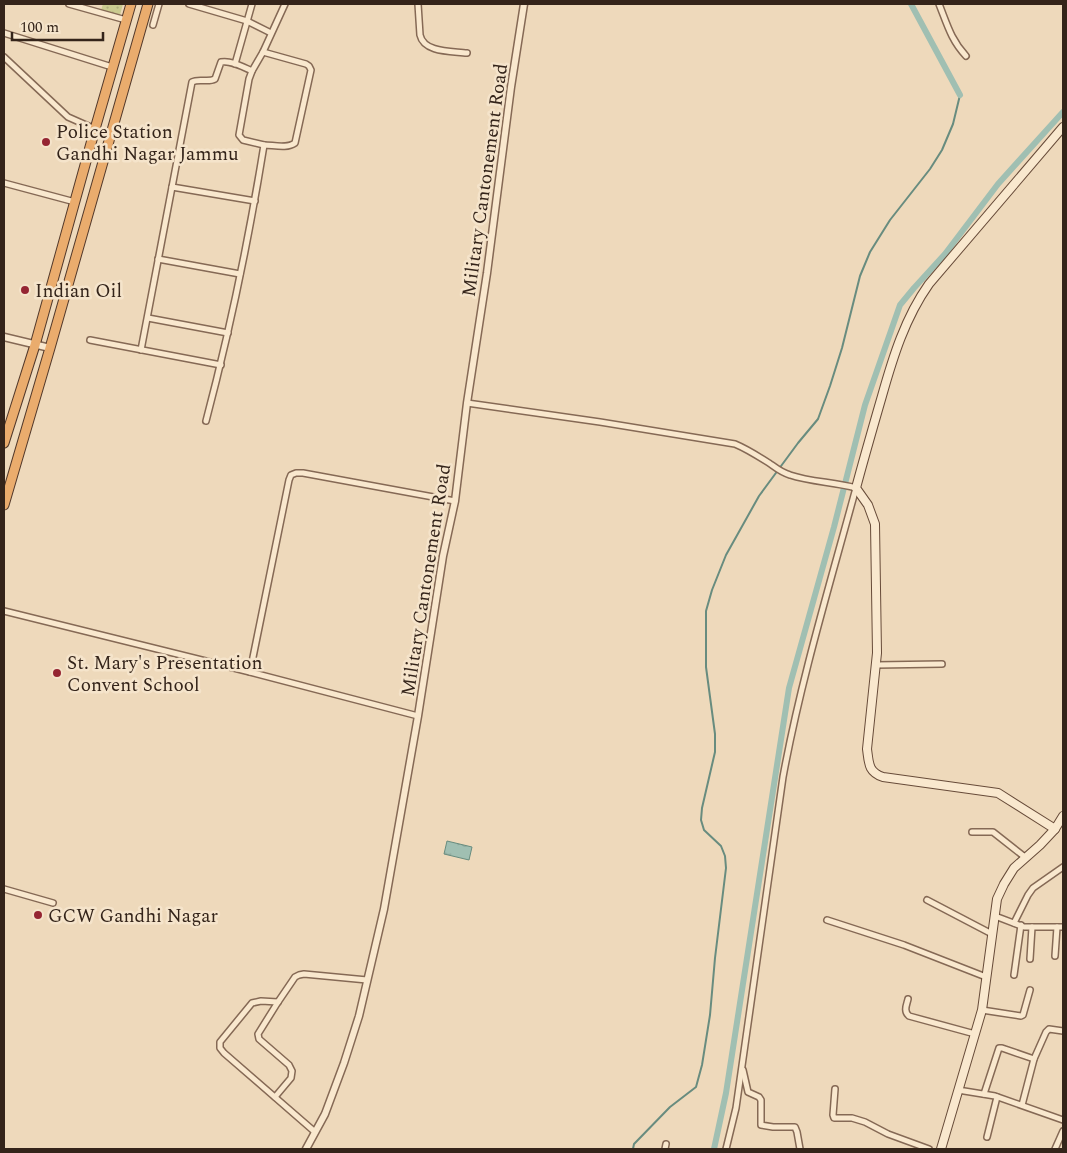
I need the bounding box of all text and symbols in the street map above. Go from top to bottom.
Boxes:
scale bar [12,10,104,42]
text: 100 m [20,16,59,39]
street label: Military Cantonement Road [455,62,516,299]
place label: Police Station Gandhi Nagar Jammu [56,118,239,169]
marker: Police Station Gandhi Nagar Jammu [40,136,52,148]
place label: Indian Oil [35,277,122,306]
marker: Indian Oil [19,284,31,296]
street label: Military Cantonement Road [394,462,459,699]
place label: St. Mary's Presentation Convent School [67,649,263,700]
marker: St. Mary's Presentation Convent School [51,667,63,679]
place label: GCW Gandhi Nagar [48,902,218,931]
marker: GCW Gandhi Nagar [32,909,44,921]

